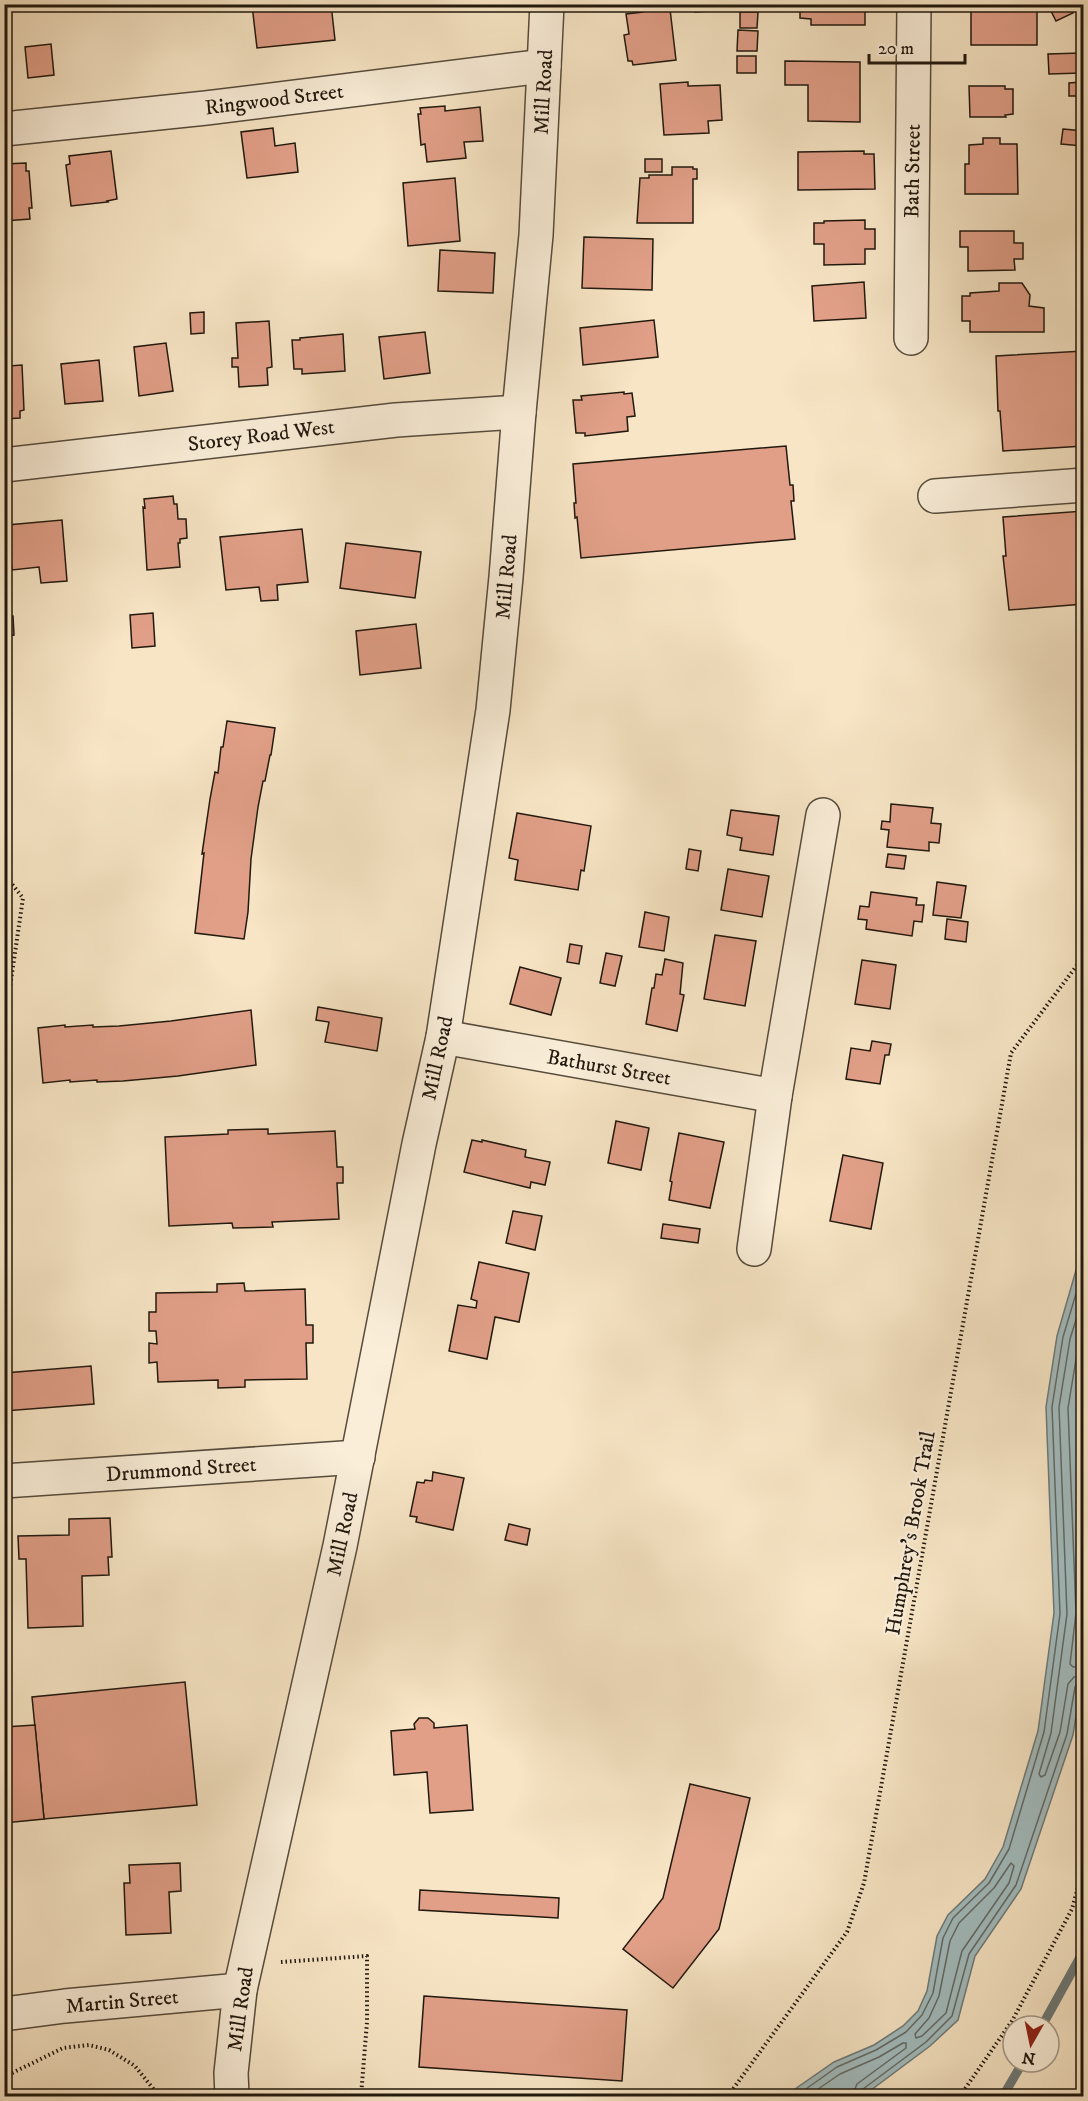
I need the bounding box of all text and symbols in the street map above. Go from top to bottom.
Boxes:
scale bar [869,27,965,65]
text: 20 m [878,38,914,60]
street label: Mill Road [529,48,559,135]
street label: Ringwood Street [203,79,345,121]
street label: Bath Street [899,123,927,218]
street label: Storey Road West [186,414,336,458]
street label: Mill Road [490,533,524,621]
street label: Mill Road [416,1013,460,1103]
street label: Bathurst Street [545,1044,673,1092]
street label: Humphrey's Brook Trail [880,1429,942,1637]
street label: Drummond Street [105,1452,257,1488]
street label: Mill Road [321,1489,365,1579]
street label: Mill Road [222,1965,260,2053]
street label: Martin Street [65,1984,180,2020]
north arrow [1001,2014,1061,2074]
text: N [1021,2047,1037,2069]

